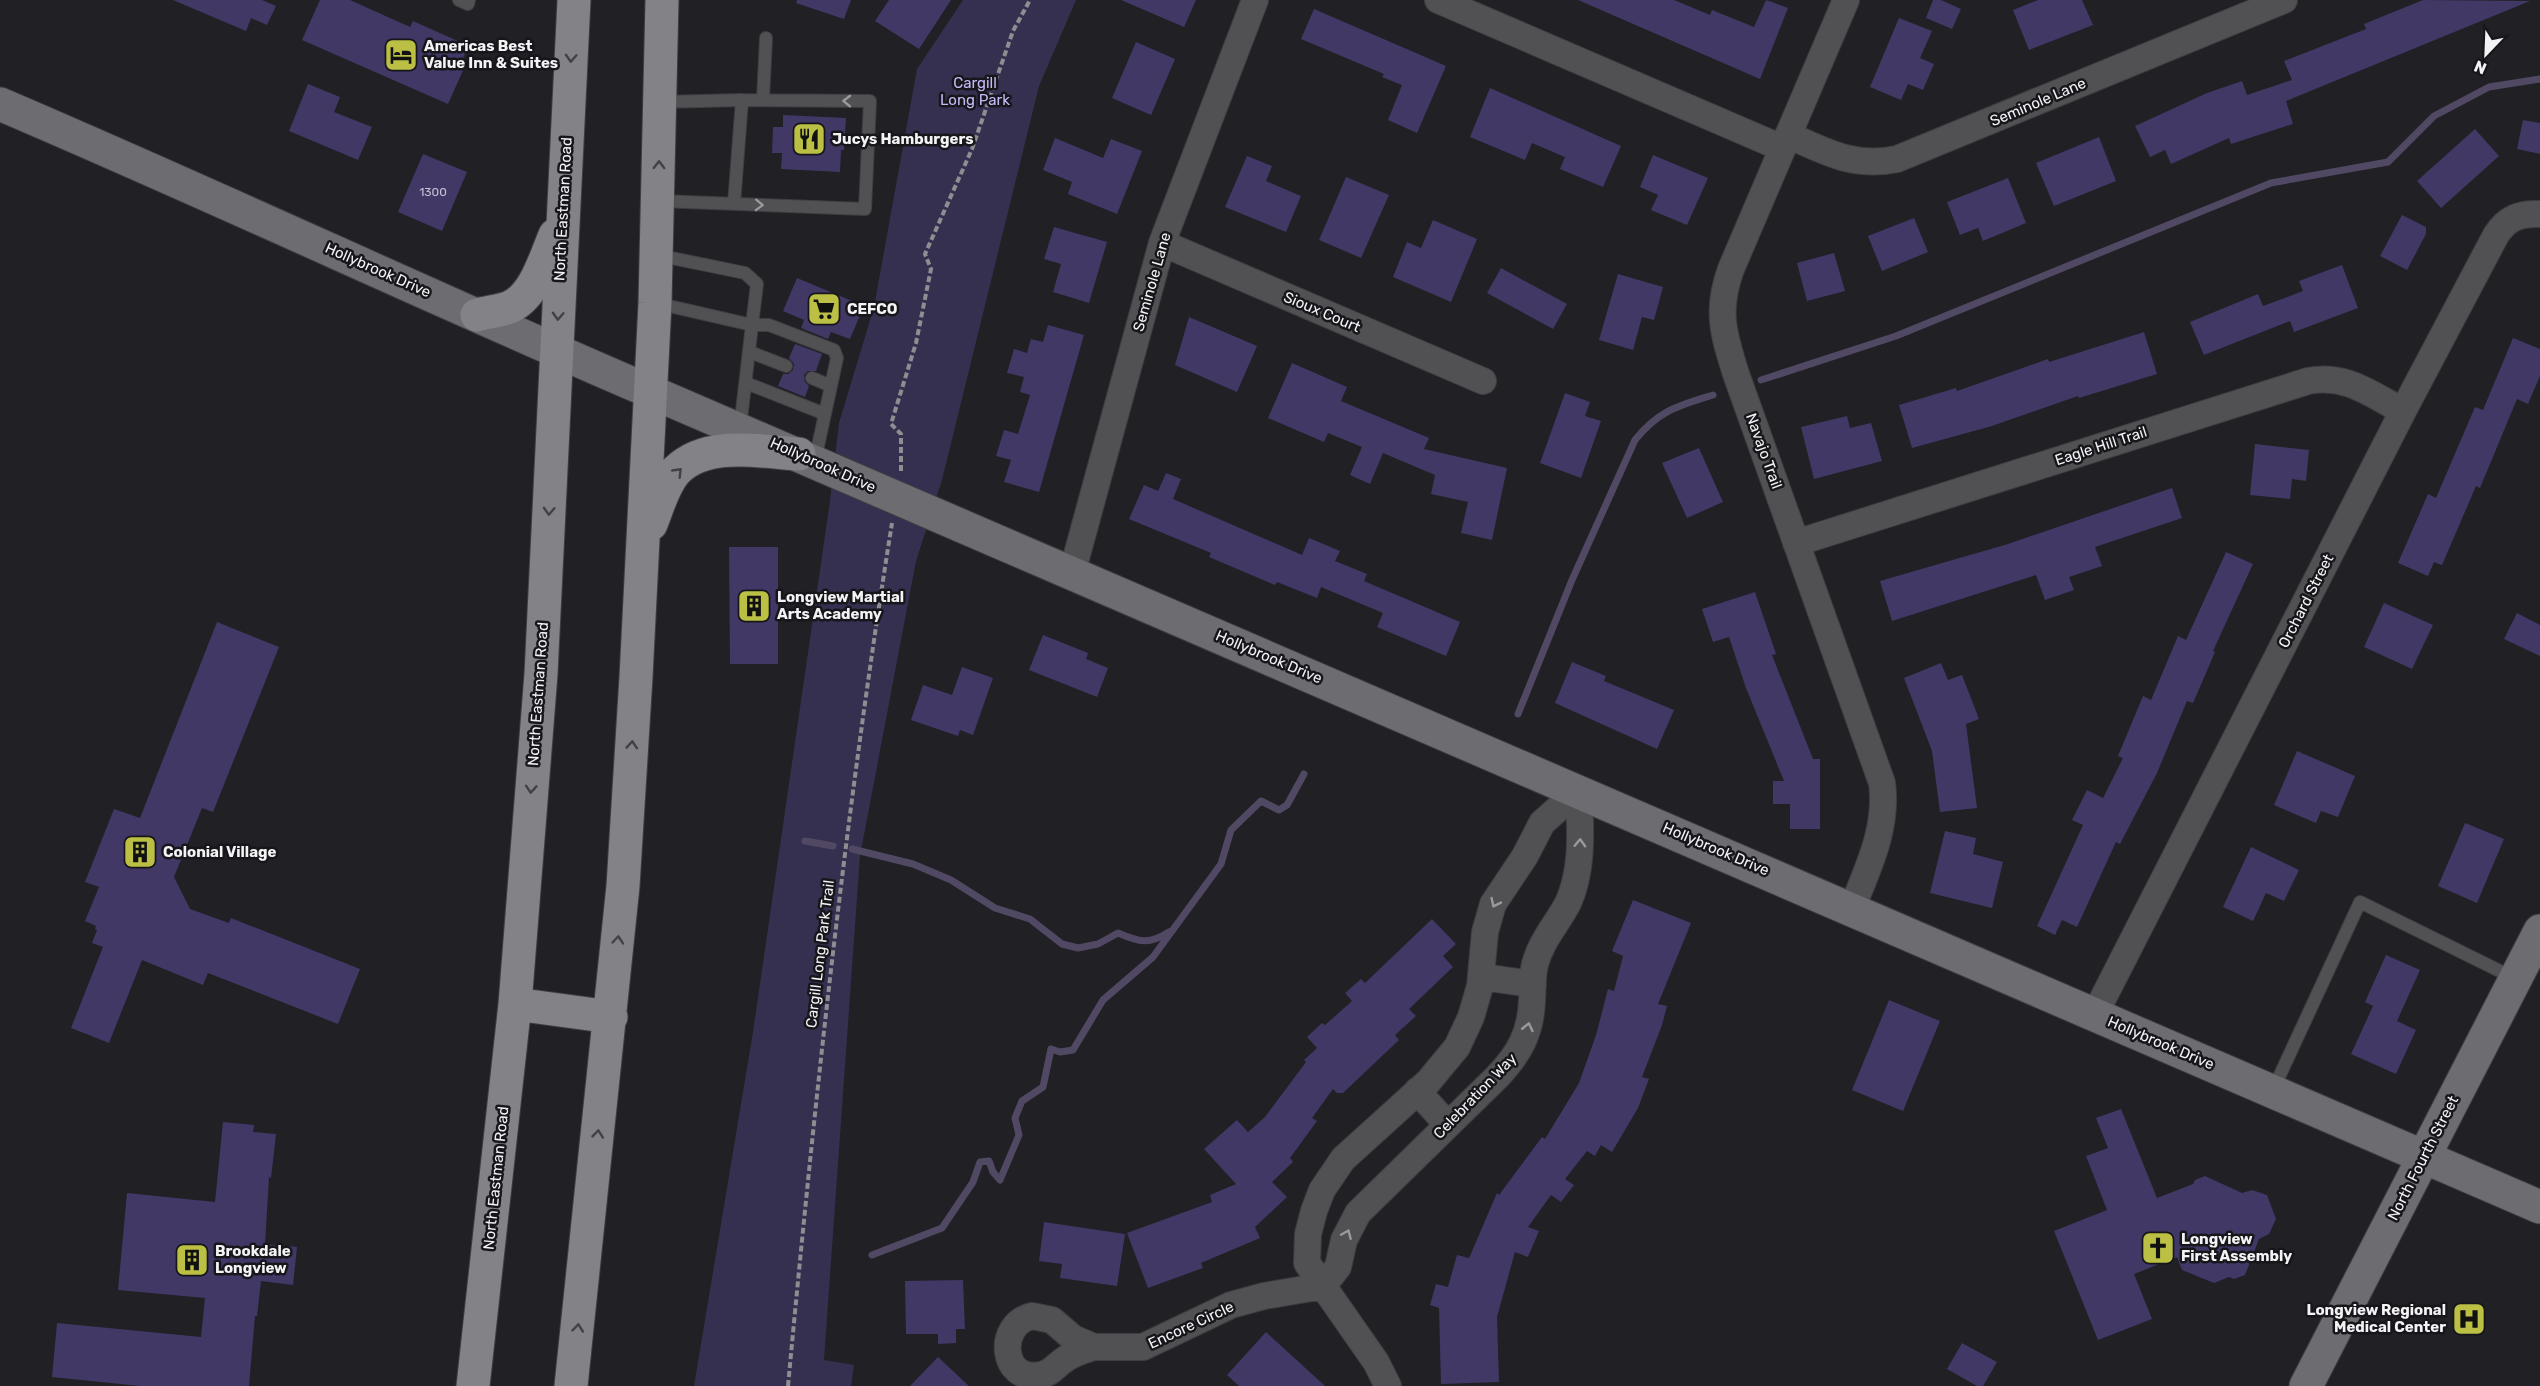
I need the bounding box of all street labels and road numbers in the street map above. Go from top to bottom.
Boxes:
street label: Seminole Lane [1987,74,2089,130]
street label: North Eastman Road [550,137,576,281]
street label: Seminole Lane [1129,230,1175,334]
street label: Hollybrook Drive [322,239,434,301]
street label: Sioux Court [1281,288,1363,336]
street label: Navajo Trail [1742,411,1786,491]
street label: Eagle Hill Trail [2053,423,2149,469]
street label: Hollybrook Drive [767,434,879,496]
street label: Orchard Street [2275,551,2337,651]
street label: North Eastman Road [524,621,552,767]
street label: Hollybrook Drive [1213,626,1325,688]
street label: Hollybrook Drive [1660,818,1772,880]
street label: Cargill Long Park Trail [802,879,838,1029]
street label: Hollybrook Drive [2105,1012,2217,1074]
street label: Celebration Way [1430,1050,1520,1142]
street label: North Fourth Street [2384,1093,2462,1223]
street label: North Eastman Road [480,1105,512,1251]
street label: Encore Circle [1145,1297,1237,1353]

